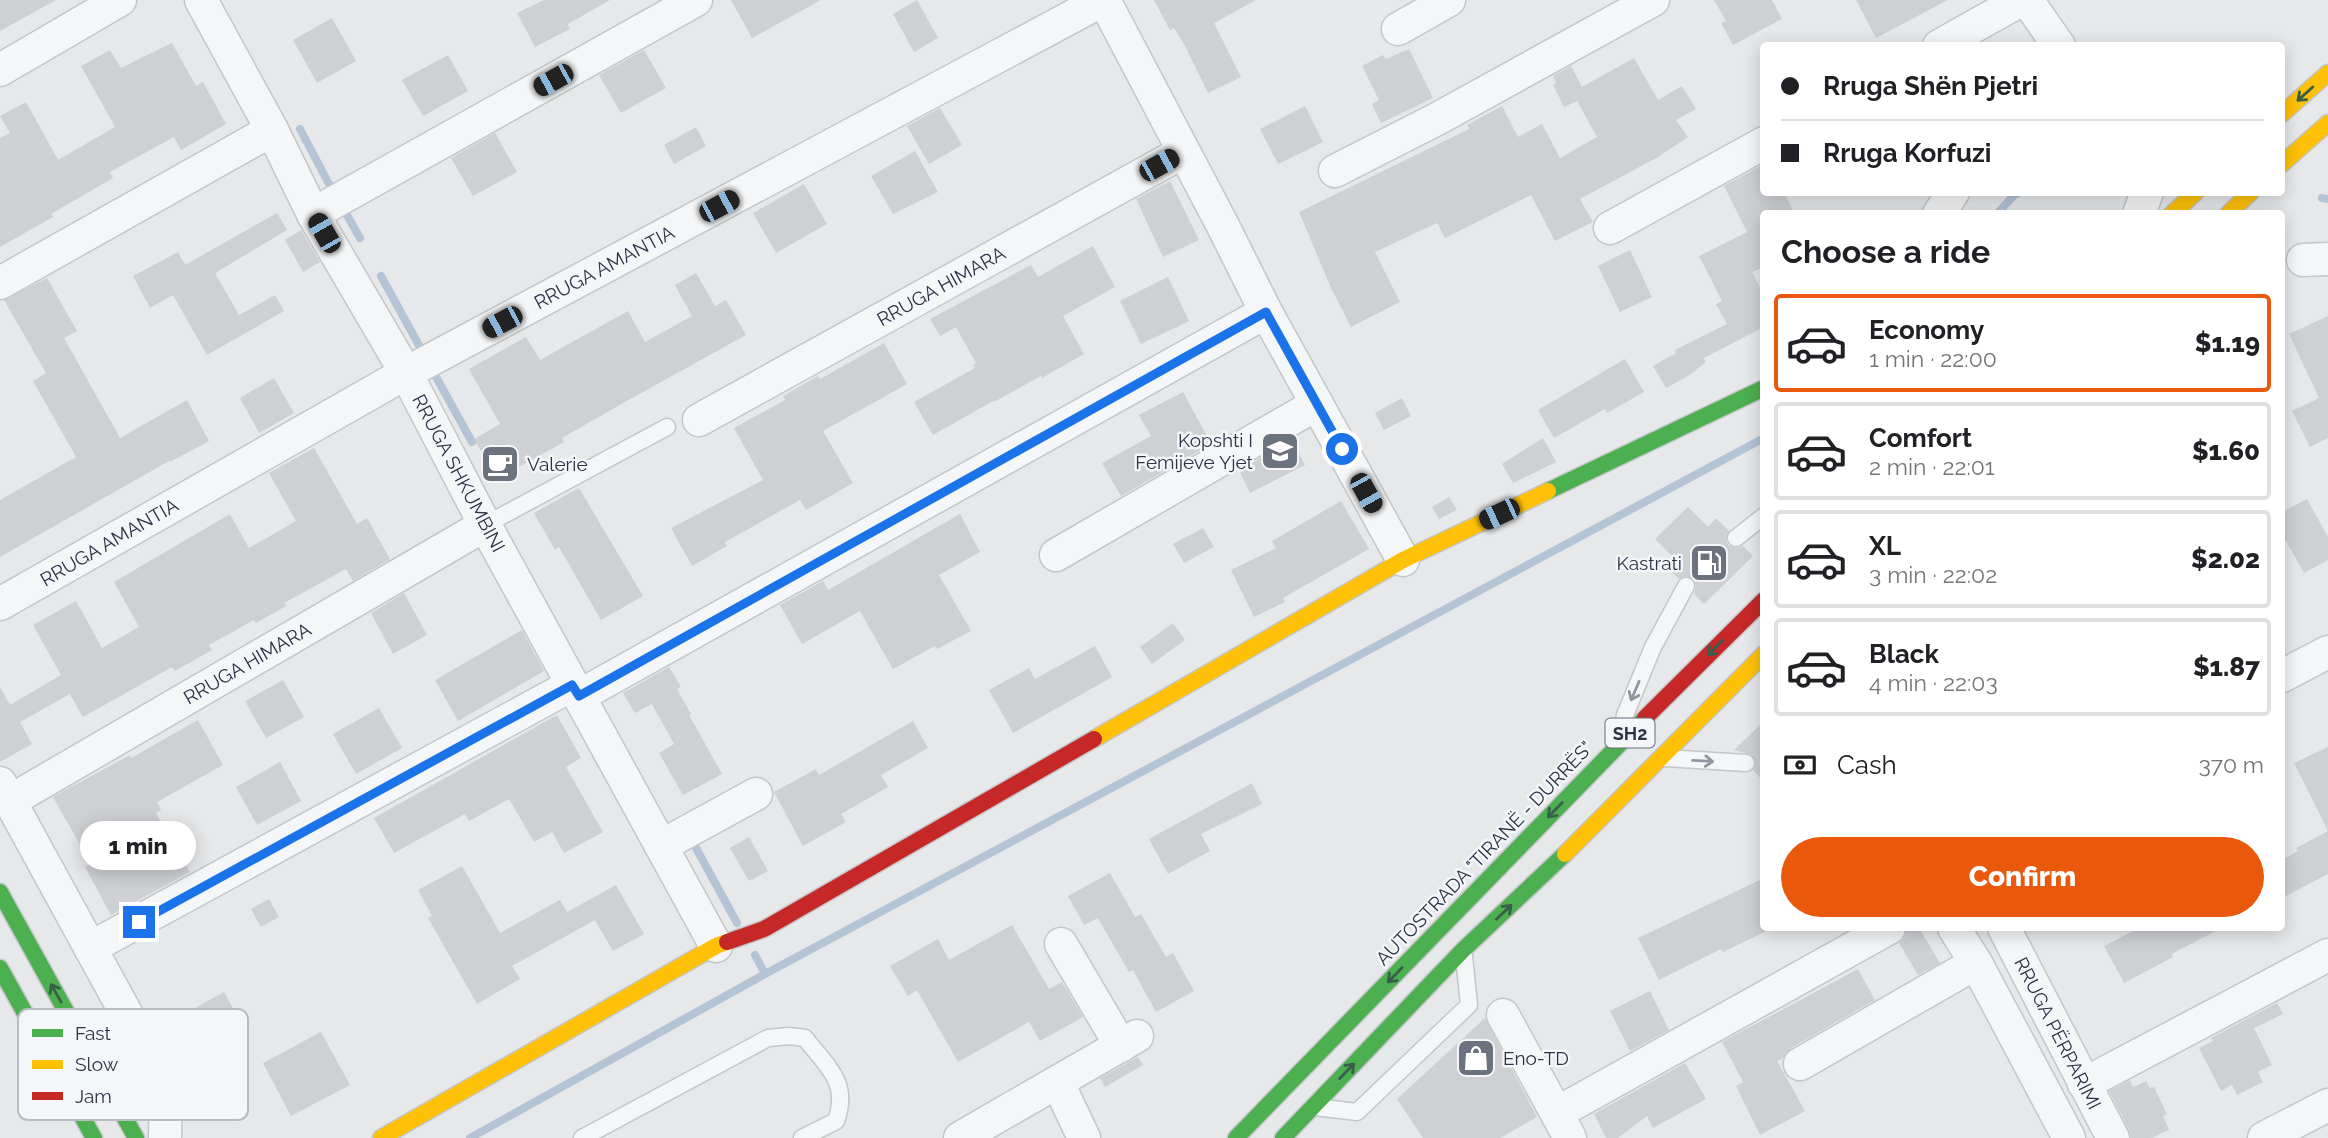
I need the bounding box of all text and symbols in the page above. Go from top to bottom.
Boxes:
car [530,61,577,99]
text: Rruga Shën Pjetri [1823,71,2038,101]
one-way arrow [2296,86,2314,102]
text: Rruga Korfuzi [1823,138,1991,168]
car [1136,146,1183,184]
car [696,187,743,225]
car [305,210,344,256]
street label: RRUGA AMANTIA [530,221,678,313]
text: Choose a ride [1781,233,1990,270]
street label: RRUGA HIMARA [873,242,1009,330]
car [479,303,526,341]
icon: car [1785,312,1848,375]
text: Economy [1869,315,1984,345]
text: $1.19 [2195,328,2260,358]
text: 1 min · 22:00 [1869,345,1997,372]
street label: RRUGA SHKUMBINI [408,390,510,556]
icon: car [1785,420,1848,483]
text: Comfort [1869,423,1972,453]
place label: Kopshti I Femijeve Yjet [1135,429,1254,473]
school or university icon: Kopshti I Femijeve Yjet [1259,430,1301,472]
route start [1326,433,1358,465]
text: $1.60 [2192,436,2260,466]
cafe icon: Valerie [479,443,521,485]
place label: Valerie [527,453,588,475]
text: 2 min · 22:01 [1869,453,1995,480]
car [1347,470,1386,516]
street label: RRUGA AMANTIA [36,494,182,590]
car [1476,496,1523,532]
icon: car [1785,528,1848,591]
text: XL [1869,531,1901,561]
fuel station icon: Kastrati [1688,542,1730,584]
text: $2.02 [2191,544,2260,574]
place label: Kastrati [1616,552,1682,574]
text: 3 min · 22:02 [1869,561,1997,588]
street label: RRUGA HIMARA [179,618,315,708]
icon: car [1785,636,1848,699]
text: Black [1869,639,1939,669]
one-way arrow [1707,640,1724,657]
text: $1.87 [2193,652,2260,682]
text: 4 min · 22:03 [1869,669,1998,696]
one-way arrow [1628,680,1641,702]
road number: SH2 [1606,718,1654,748]
street label: AUTOSTRADA "TIRANË - DURRËS" [1371,737,1597,969]
icon: cash [1781,746,1819,784]
text: Cash [1837,750,1897,780]
text: 370 m [2199,751,2264,778]
one-way arrow [1691,754,1714,767]
one-way arrow [1547,801,1564,818]
callout: 1 min [81,820,197,870]
text: 1 min [108,832,168,859]
button: Confirm [1781,837,2264,917]
one-way arrow [1495,904,1513,920]
route end [123,906,155,938]
street label: RRUGA PËRPARIMI [2010,953,2106,1113]
one-way arrow [1387,966,1404,983]
one-way arrow [49,983,63,1003]
legend [18,1009,248,1120]
text: Fast [75,1022,111,1044]
shop icon: Eno-TD [1455,1037,1497,1079]
place label: Eno-TD [1503,1047,1569,1069]
text: Slow [75,1053,119,1075]
one-way arrow [1338,1063,1355,1080]
text: Jam [75,1085,112,1107]

